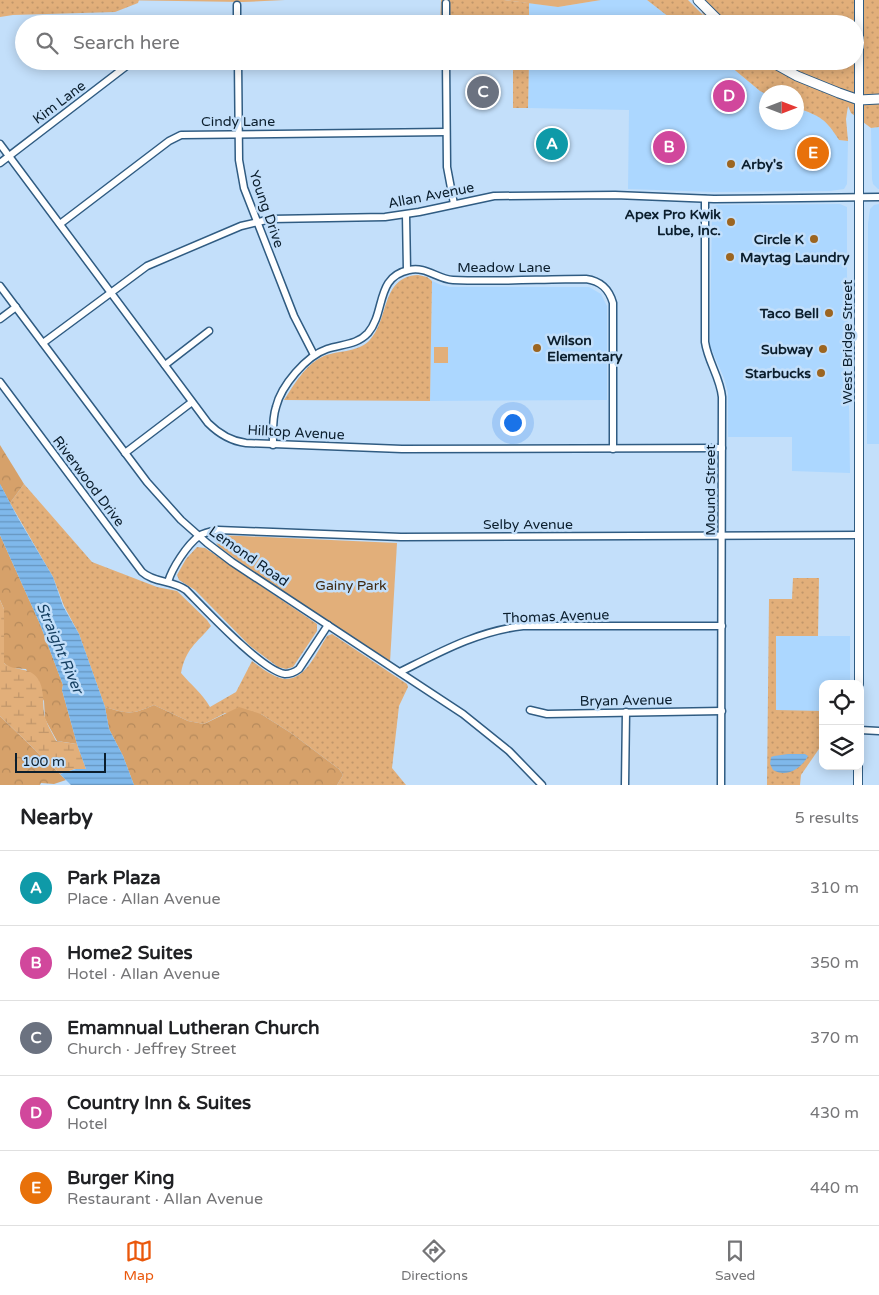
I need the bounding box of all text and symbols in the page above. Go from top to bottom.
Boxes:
search box [15,15,864,70]
icon: search [33,29,61,57]
text: Search here [73,32,180,54]
pin: C [467,73,499,111]
street label: Kim Lane [30,77,89,128]
pin: D [713,77,745,115]
north arrow [759,85,804,130]
street label: Cindy Lane [201,113,275,130]
pin: A [536,125,568,163]
pin: B [653,128,685,166]
pin: E [797,134,829,172]
place label: Arby's [741,156,783,173]
marker: Arby's [725,158,737,170]
street label: Young Drive [245,168,288,250]
street label: Allan Avenue [387,179,476,212]
place label: Apex Pro Kwik Lube, Inc. [625,206,721,239]
marker: Apex Pro Kwik Lube, Inc. [725,216,737,228]
place label: Circle K [754,231,805,248]
marker: Circle K [808,233,820,245]
place label: Maytag Laundry [740,249,850,266]
marker: Maytag Laundry [724,251,736,263]
street label: Meadow Lane [457,259,551,276]
street label: West Bridge Street [839,279,856,404]
place label: Taco Bell [759,305,819,322]
marker: Taco Bell [823,307,835,319]
place label: Wilson Elementary [547,332,623,365]
place label: Subway [761,341,813,358]
marker: Wilson Elementary [531,342,543,354]
marker: Subway [817,343,829,355]
place label: Starbucks [745,365,811,382]
marker: Starbucks [815,367,827,379]
your location [500,410,526,436]
street label: Hilltop Avenue [247,421,345,444]
street label: Riverwood Drive [49,433,128,530]
street label: Mound Street [702,444,719,536]
street label: Selby Avenue [483,516,573,533]
street label: Lemond Road [206,523,292,590]
park label: Gainy Park [315,577,387,594]
water label: Straight River [33,600,88,698]
street label: Thomas Avenue [502,606,610,627]
map controls [819,680,864,770]
button: locate [819,680,864,725]
street label: Bryan Avenue [580,691,672,710]
button: layers [819,725,864,770]
scale bar [15,750,106,773]
text: 100 m [22,753,65,770]
text: Nearby [20,805,93,830]
text: 5 results [795,808,859,828]
text: Park Plaza [67,867,161,889]
text: A [30,878,42,898]
text: 310 m [810,878,859,898]
text: Place · Allan Avenue [67,889,221,909]
text: Home2 Suites [67,942,193,964]
text: B [30,953,42,973]
text: 350 m [810,953,859,973]
text: Hotel · Allan Avenue [67,964,220,984]
text: Emamnual Lutheran Church [67,1017,320,1039]
text: C [30,1028,42,1048]
text: 370 m [810,1028,859,1048]
text: Church · Jeffrey Street [67,1039,236,1059]
text: Country Inn & Suites [67,1092,251,1114]
text: D [30,1103,42,1123]
text: 430 m [810,1103,859,1123]
text: Hotel [67,1114,108,1134]
text: Burger King [67,1167,175,1189]
text: E [31,1178,41,1198]
text: 440 m [810,1178,859,1198]
text: Restaurant · Allan Avenue [67,1189,263,1209]
tab: Map [124,1237,154,1284]
tab: Directions [401,1237,468,1284]
tab: Saved [715,1237,755,1284]

